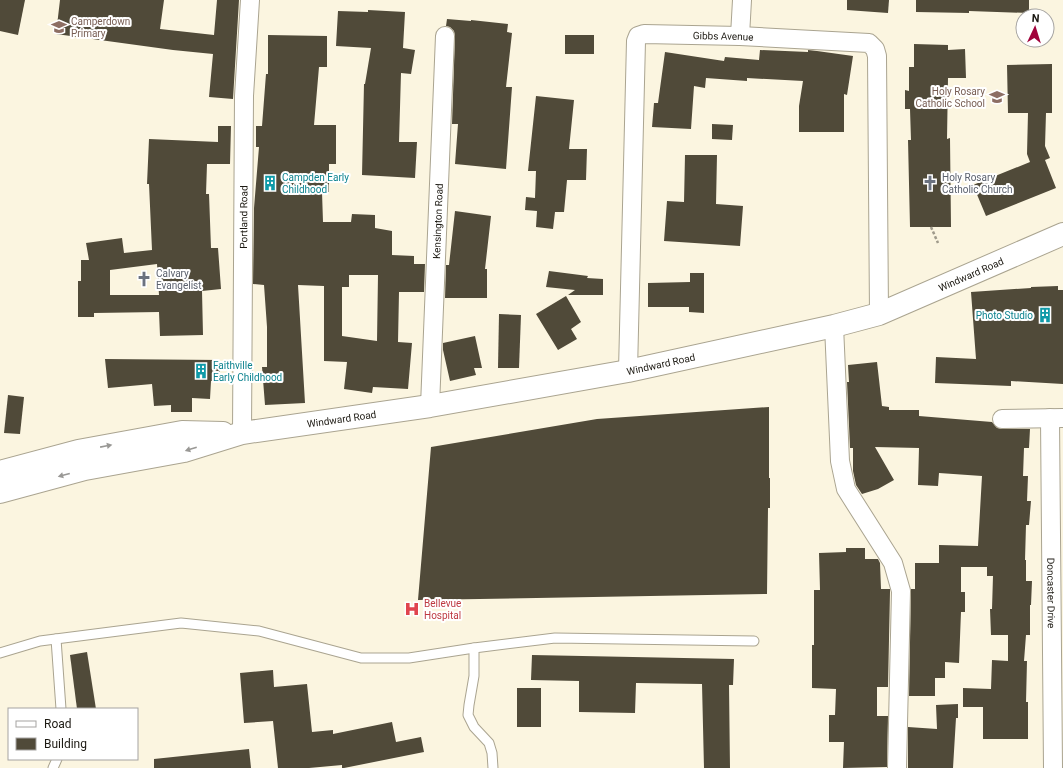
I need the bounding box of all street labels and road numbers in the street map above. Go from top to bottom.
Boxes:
street label: Gibbs Avenue [693,30,754,42]
street label: Kensington Road [430,183,445,259]
street label: Portland Road [238,185,249,249]
street label: Windward Road [937,255,1005,293]
street label: Windward Road [626,351,696,377]
street label: Windward Road [306,408,377,429]
street label: Doncaster Drive [1046,558,1057,628]

